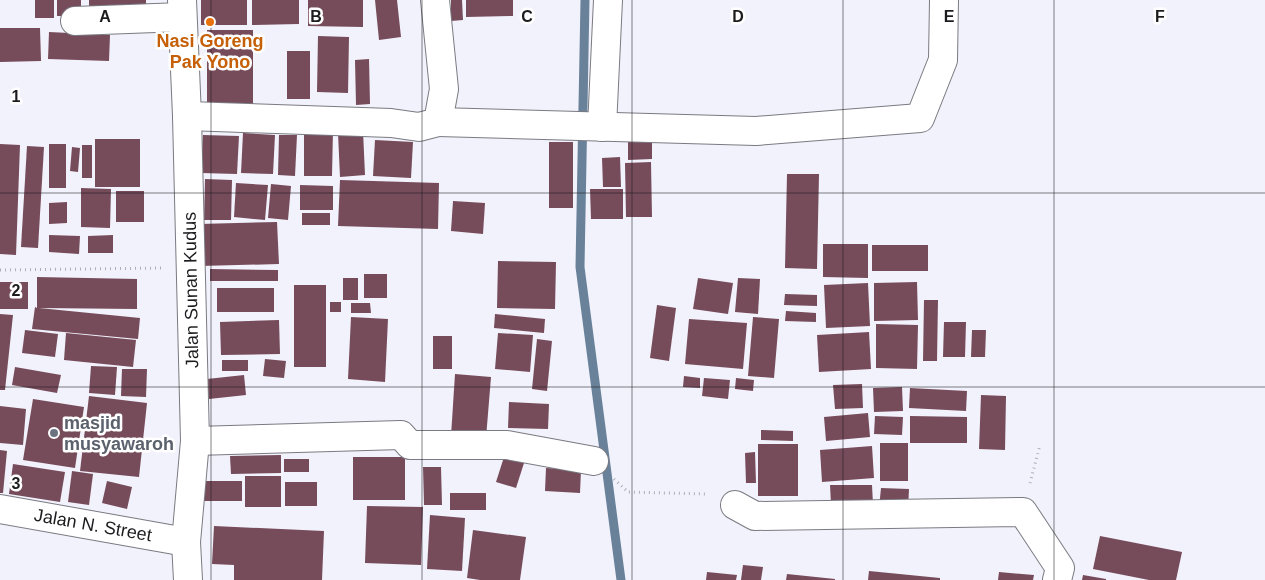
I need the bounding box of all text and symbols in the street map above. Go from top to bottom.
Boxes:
text: A [99,8,111,25]
text: B [310,8,322,25]
text: C [521,8,533,25]
text: D [732,8,744,25]
text: E [944,8,955,25]
text: F [1155,8,1165,25]
marker: Nasi Goreng Pak Yono [204,16,216,28]
place label: Nasi Goreng Pak Yono [156,31,264,72]
text: 1 [12,88,21,105]
street label: Jalan Sunan Kudus [180,212,202,368]
text: 2 [12,282,21,299]
place label: masjid musyawaroh [64,413,174,454]
marker: masjid musyawaroh [48,427,60,439]
text: 3 [12,475,21,492]
street label: Jalan N. Street [33,505,153,545]

